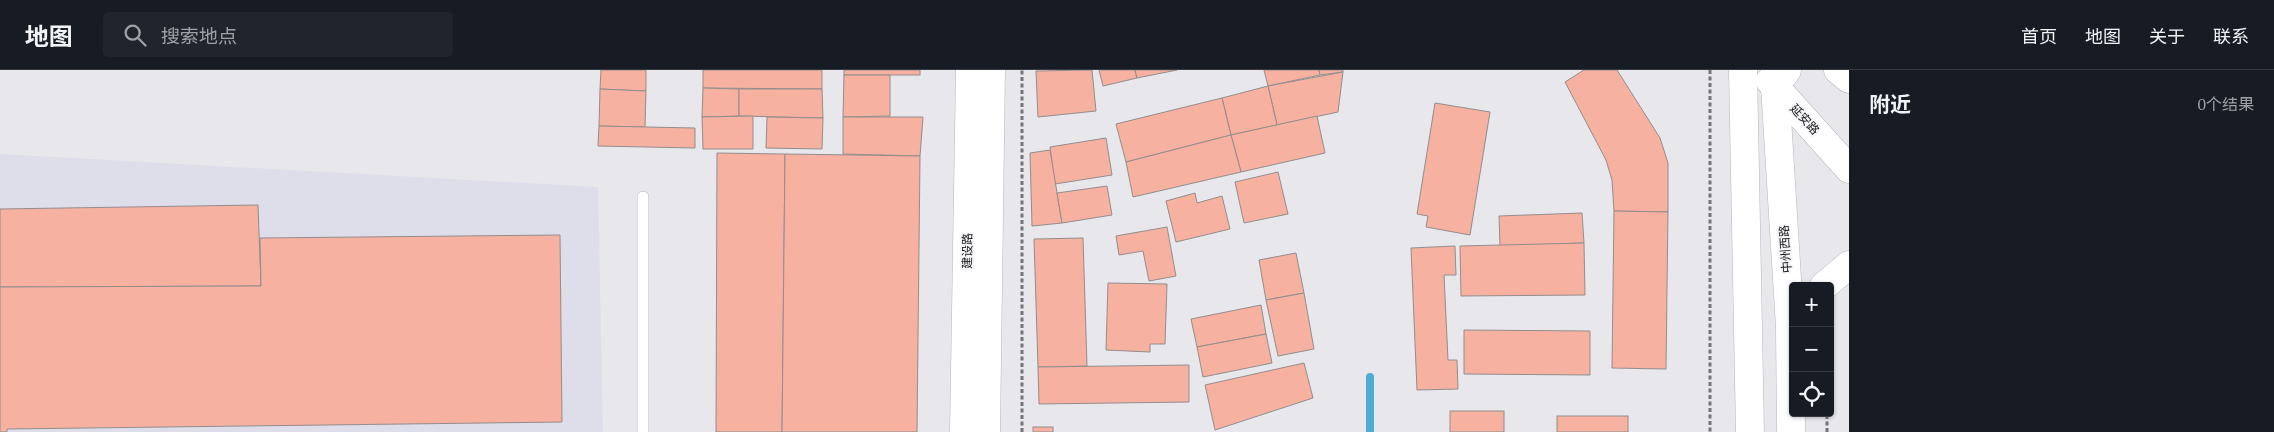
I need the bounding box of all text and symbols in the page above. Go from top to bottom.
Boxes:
search box [103,12,453,57]
text: 地图 [25,20,73,52]
icon: search [121,21,149,49]
text: 搜索地点 [161,23,237,48]
text: 首页 [2021,24,2057,48]
text: 地图 [2085,24,2121,48]
text: 关于 [2149,24,2185,48]
text: 联系 [2213,24,2249,48]
text: 附近 [1869,90,1911,118]
text: 0个结果 [2197,93,2254,115]
street label: 延安路 [1787,101,1823,137]
street label: 中州西路 [1776,225,1794,273]
street label: 建设路 [959,233,975,269]
map controls [1789,282,1834,417]
button: + [1789,282,1834,327]
button: − [1789,327,1834,372]
button: locate [1789,372,1834,417]

